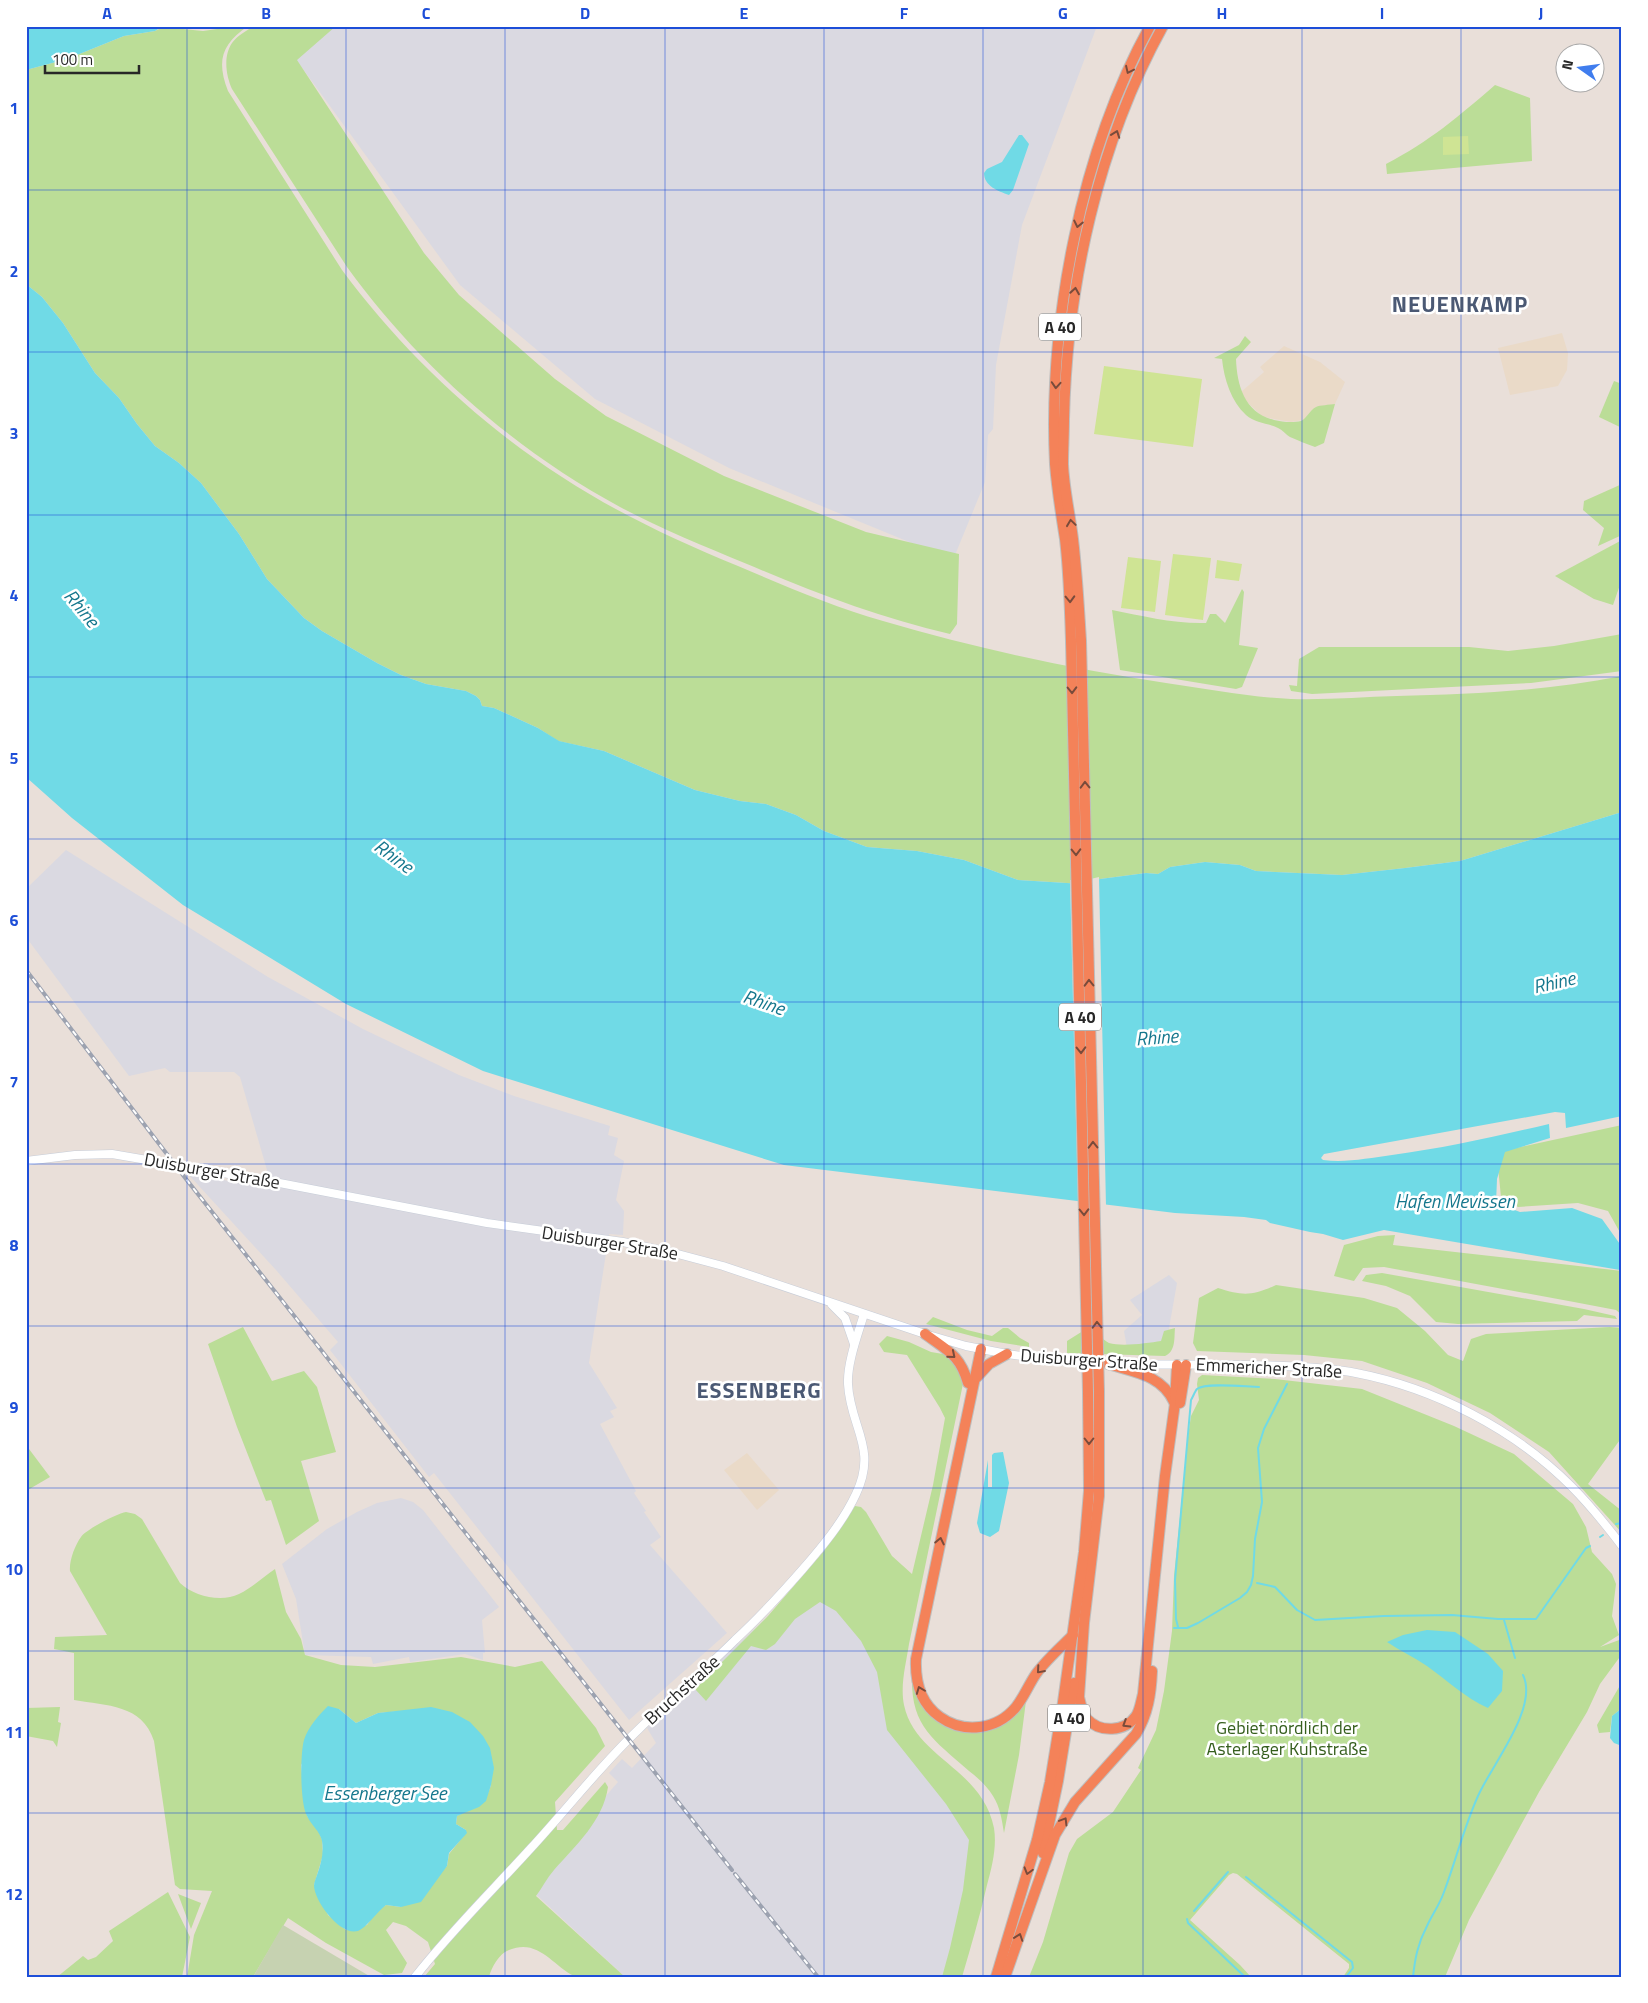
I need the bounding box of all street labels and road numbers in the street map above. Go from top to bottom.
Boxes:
road number: A 40 [1039,314,1081,341]
road number: A 40 [1059,1004,1101,1030]
street label: Duisburger Straße [142,1145,282,1196]
street label: Duisburger Straße [540,1218,680,1267]
street label: Duisburger Straße [1019,1341,1159,1378]
street label: Emmericher Straße [1195,1350,1343,1385]
street label: Bruchstraße [638,1648,726,1731]
road number: A 40 [1048,1705,1090,1732]

